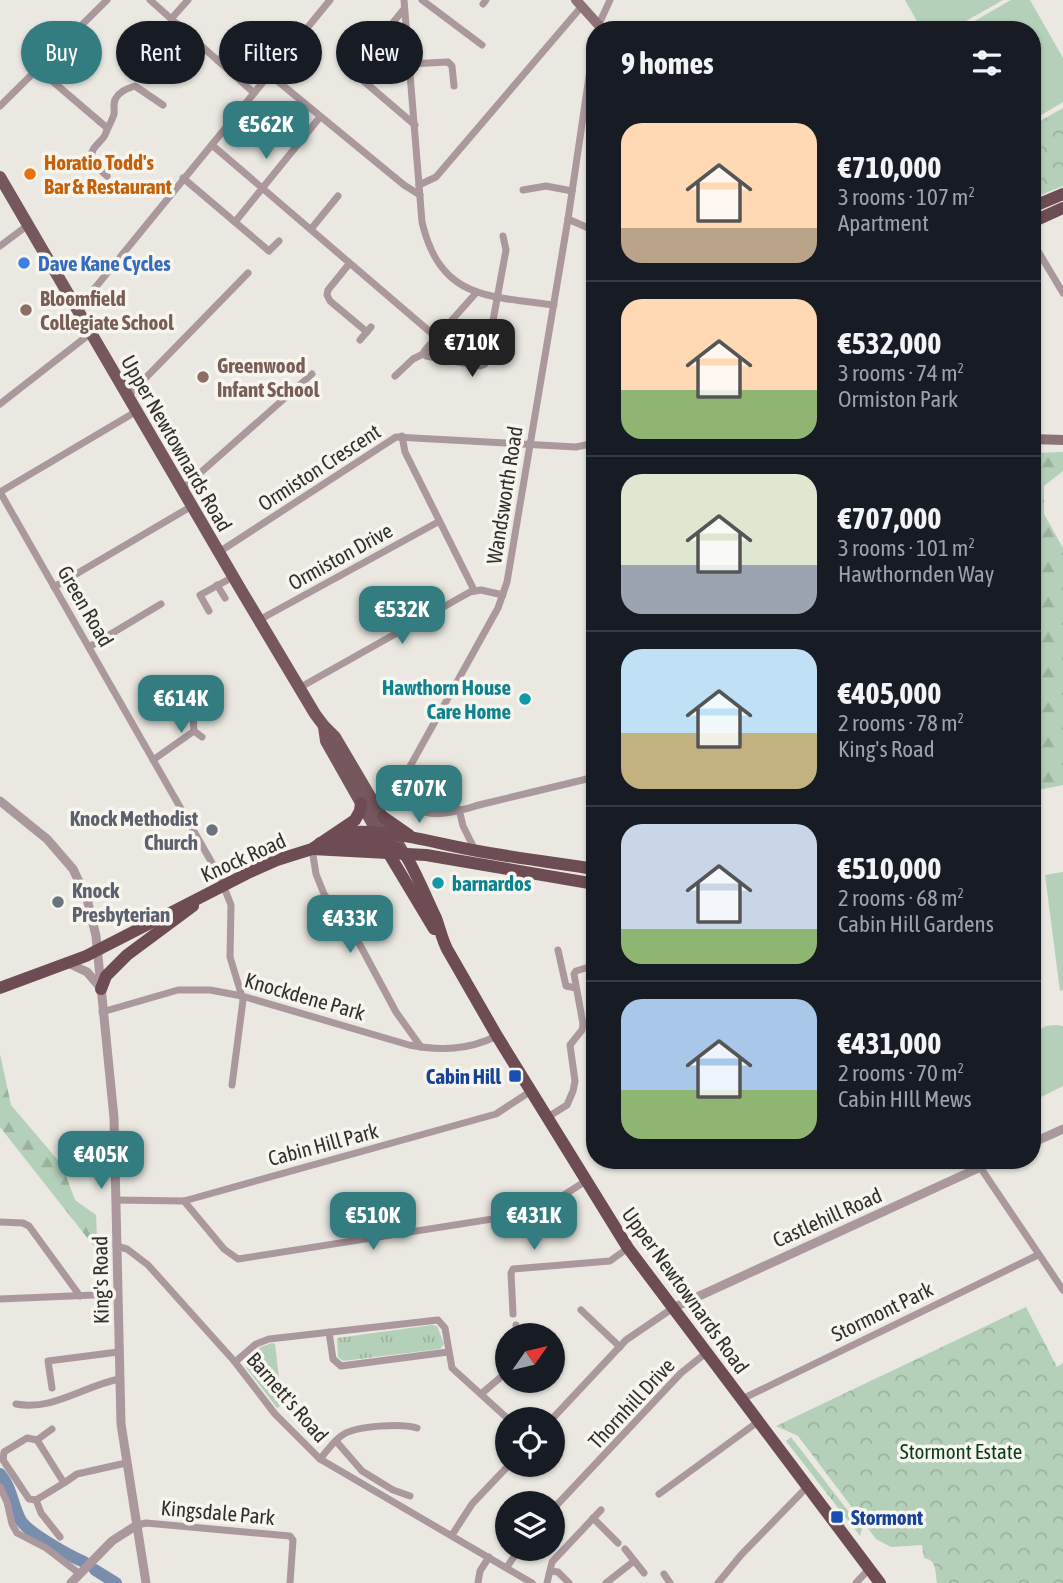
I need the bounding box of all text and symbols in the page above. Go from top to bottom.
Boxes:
chip: Buy [21,21,102,84]
chip: Rent [116,21,205,84]
chip: Filters [219,21,322,84]
chip: New [336,21,423,84]
icon: filters [968,44,1006,82]
text: 9 homes [621,46,714,80]
pin: €562K [217,102,315,161]
text: €562K [239,111,293,137]
place label: Horatio Todd's Bar & Restaurant [44,150,172,198]
text: €710,000 [838,150,941,184]
icon: home [677,151,761,235]
marker: Horatio Todd's Bar & Restaurant [22,166,38,182]
text: 3 rooms · 107 m² [838,184,975,210]
text: Apartment [838,210,929,236]
place label: Dave Kane Cycles [38,251,171,275]
marker: Dave Kane Cycles [16,255,32,271]
place label: Bloomfield Collegiate School [40,286,174,334]
marker: Bloomfield Collegiate School [18,302,34,318]
pin: €710K [423,320,521,379]
text: €532,000 [838,326,941,360]
icon: home [677,327,761,411]
text: €710K [445,329,499,355]
street label: Upper Newtownards Road [117,351,237,535]
place label: Greenwood Infant School [217,353,320,401]
text: 3 rooms · 74 m² [838,360,964,386]
marker: Greenwood Infant School [195,369,211,385]
text: Ormiston Park [838,386,958,412]
street label: Ormiston Crescent [253,419,385,515]
street label: Wandsworth Road [481,424,527,566]
text: €707,000 [838,501,941,535]
icon: home [677,502,761,586]
street label: Ormiston Drive [284,518,396,594]
text: 3 rooms · 101 m² [838,535,975,561]
street label: Green Road [53,561,119,651]
text: Hawthornden Way [838,561,994,587]
pin: €532K [353,586,451,646]
text: €532K [375,596,429,622]
place label: Hawthorn House Care Home [382,675,511,723]
pin: €614K [132,676,230,735]
text: €405,000 [838,676,941,710]
icon: home [677,677,761,761]
text: €614K [154,685,208,711]
marker: Hawthorn House Care Home [517,691,533,707]
text: 2 rooms · 78 m² [838,710,964,736]
text: King's Road [838,736,935,762]
pin: €707K [370,766,468,825]
text: €707K [392,775,446,801]
place label: Knock Methodist Church [70,806,198,854]
marker: Knock Methodist Church [204,822,220,838]
street label: Knock Road [197,828,289,886]
text: €510,000 [838,851,941,885]
icon: home [677,852,761,936]
place label: barnardos [452,871,532,895]
marker: barnardos [430,875,446,891]
place label: Knock Presbyterian [72,878,170,926]
text: 2 rooms · 68 m² [838,885,964,911]
marker: Knock Presbyterian [50,894,66,910]
pin: €433K [301,895,399,955]
text: €433K [323,905,377,931]
text: Cabin Hill Gardens [838,911,994,937]
street label: Knockdene Park [242,967,368,1025]
text: €431,000 [838,1026,941,1060]
icon: home [677,1027,761,1111]
text: 2 rooms · 70 m² [838,1060,964,1086]
place label: Cabin Hill [426,1064,501,1088]
marker: Cabin Hill [507,1068,523,1084]
text: Cabin HIll Mews [838,1086,972,1112]
street label: Cabin Hill Park [265,1118,381,1170]
pin: €405K [52,1132,150,1191]
text: €405K [74,1141,128,1167]
street label: Castlehill Road [769,1182,885,1252]
pin: €510K [324,1192,422,1252]
pin: €431K [485,1192,583,1252]
text: €510K [346,1202,400,1228]
text: €431K [507,1202,561,1228]
street label: Upper Newtownards Road [618,1202,754,1378]
street label: King's Road [87,1236,113,1324]
street label: Stormont Park [827,1276,937,1346]
north arrow [495,1323,565,1393]
map controls [495,1323,565,1561]
street label: Barnett's Road [242,1347,334,1447]
street label: Thornhill Drive [583,1353,679,1453]
button: locate [495,1407,565,1477]
park label: Stormont Estate [900,1439,1022,1463]
button: layers [495,1491,565,1561]
street label: Kingsdale Park [160,1495,276,1529]
place label: Stormont [851,1505,923,1529]
marker: Stormont [829,1509,845,1525]

